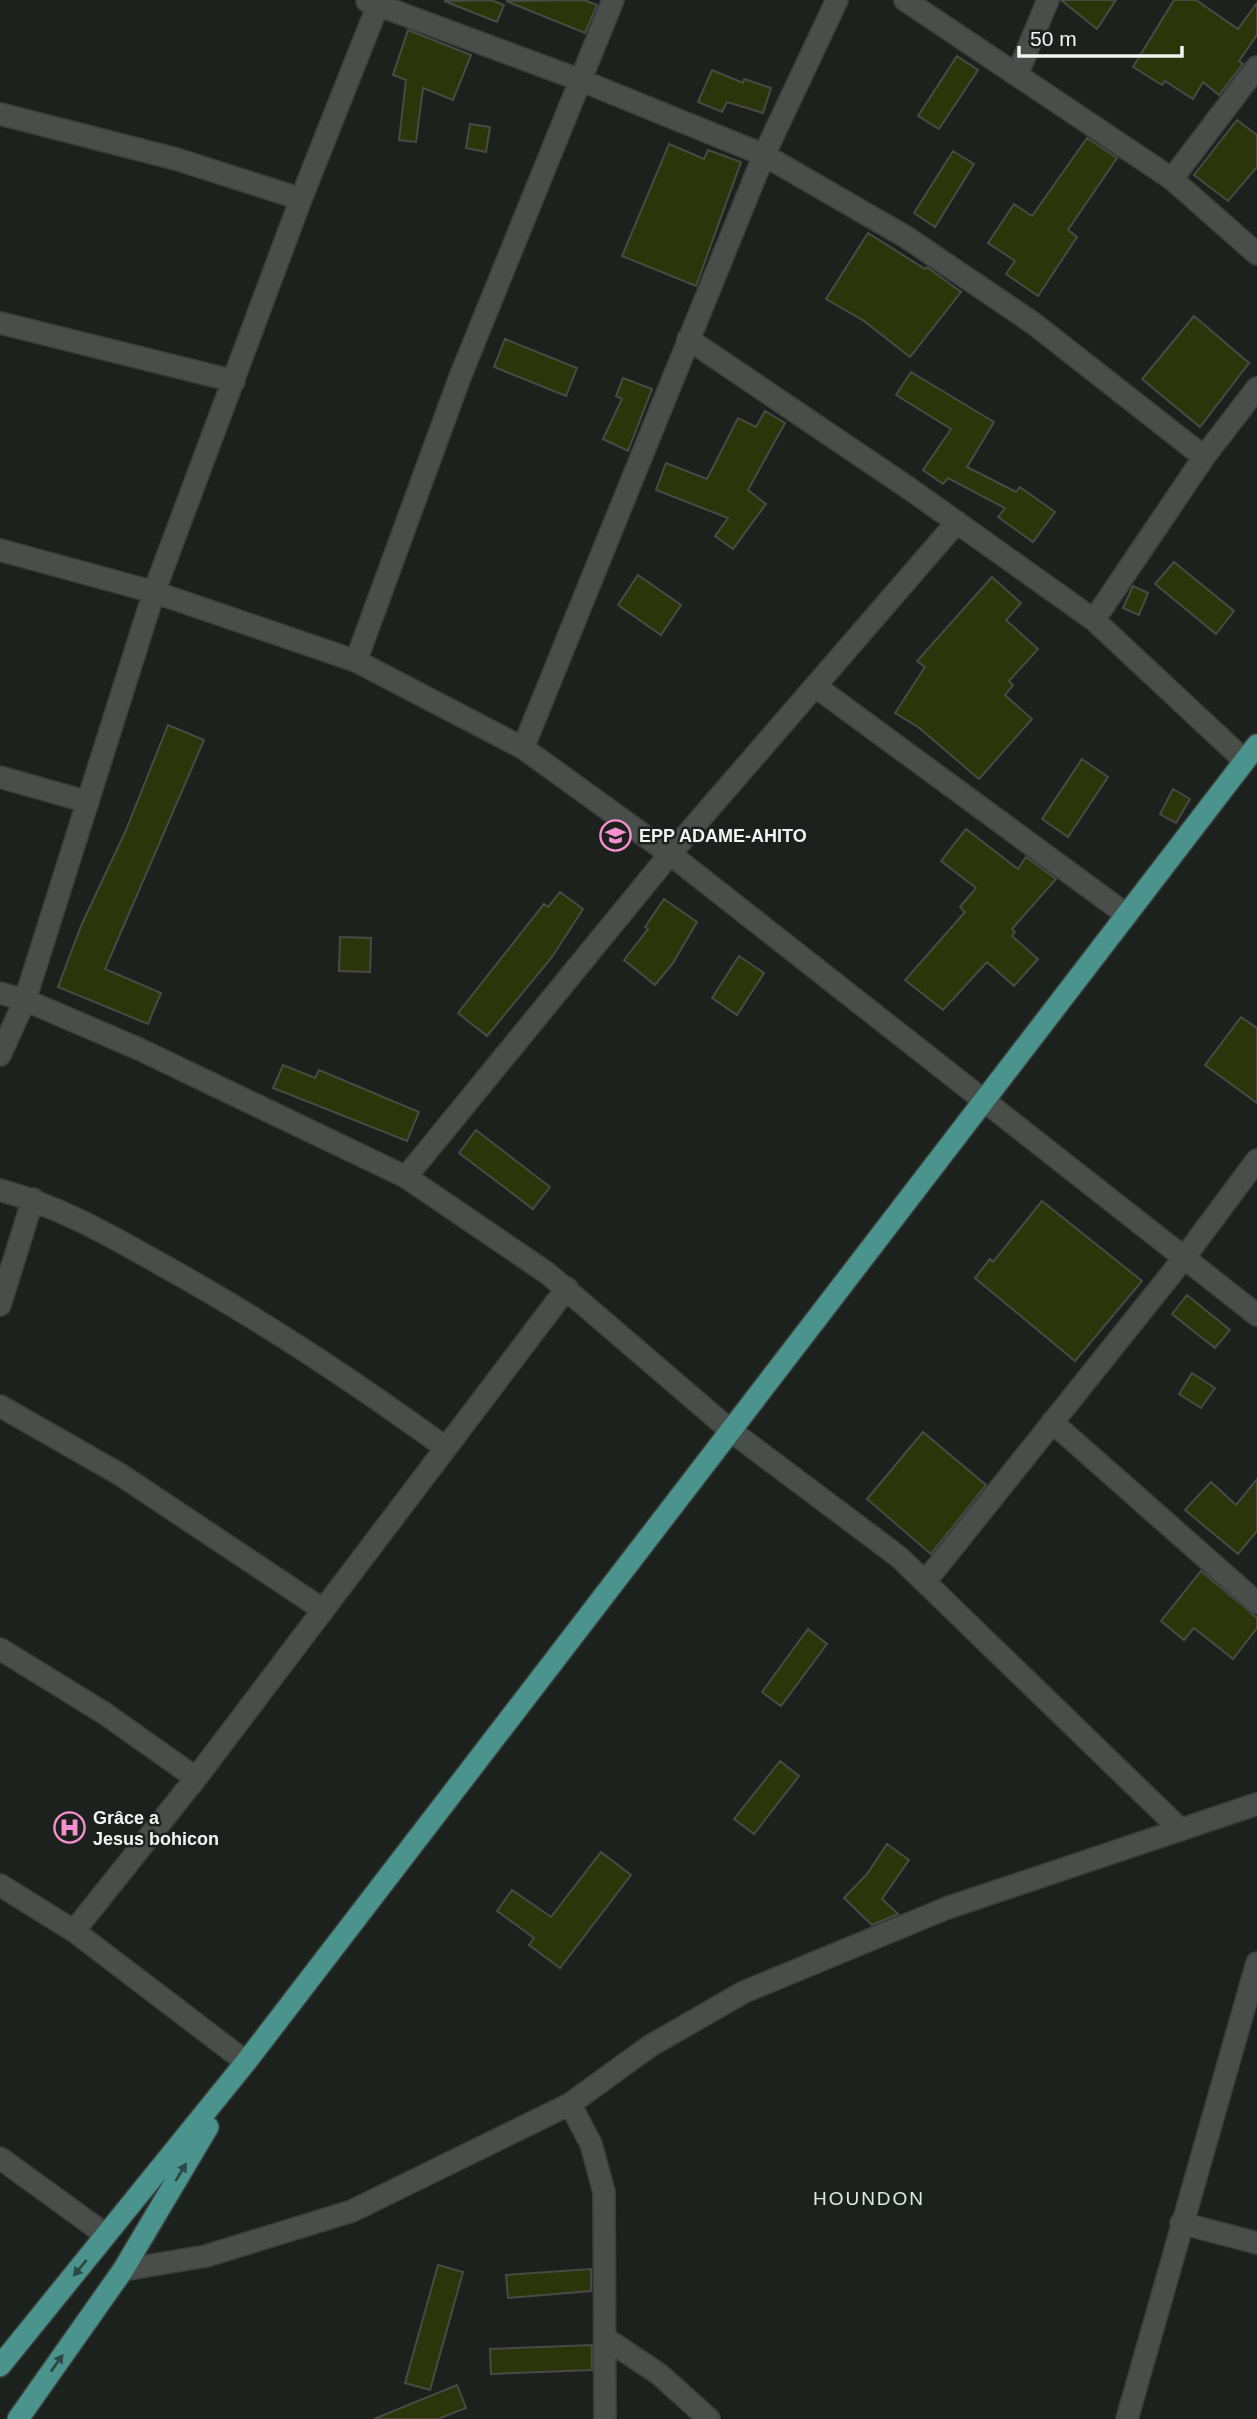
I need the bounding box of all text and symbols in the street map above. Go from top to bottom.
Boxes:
scale bar [1019,14,1182,58]
text: 50 m [1030,27,1077,50]
school or university icon: EPP ADAME-AHITO [599,819,633,853]
place label: EPP ADAME-AHITO [639,826,807,846]
place label: Grâce a Jesus bohicon [93,1808,219,1849]
hospital icon: Grâce a Jesus bohicon [53,1811,87,1845]
one-way arrow [175,2163,187,2182]
district label: HOUNDON [813,2188,925,2209]
one-way arrow [72,2258,87,2276]
one-way arrow [50,2354,64,2372]

